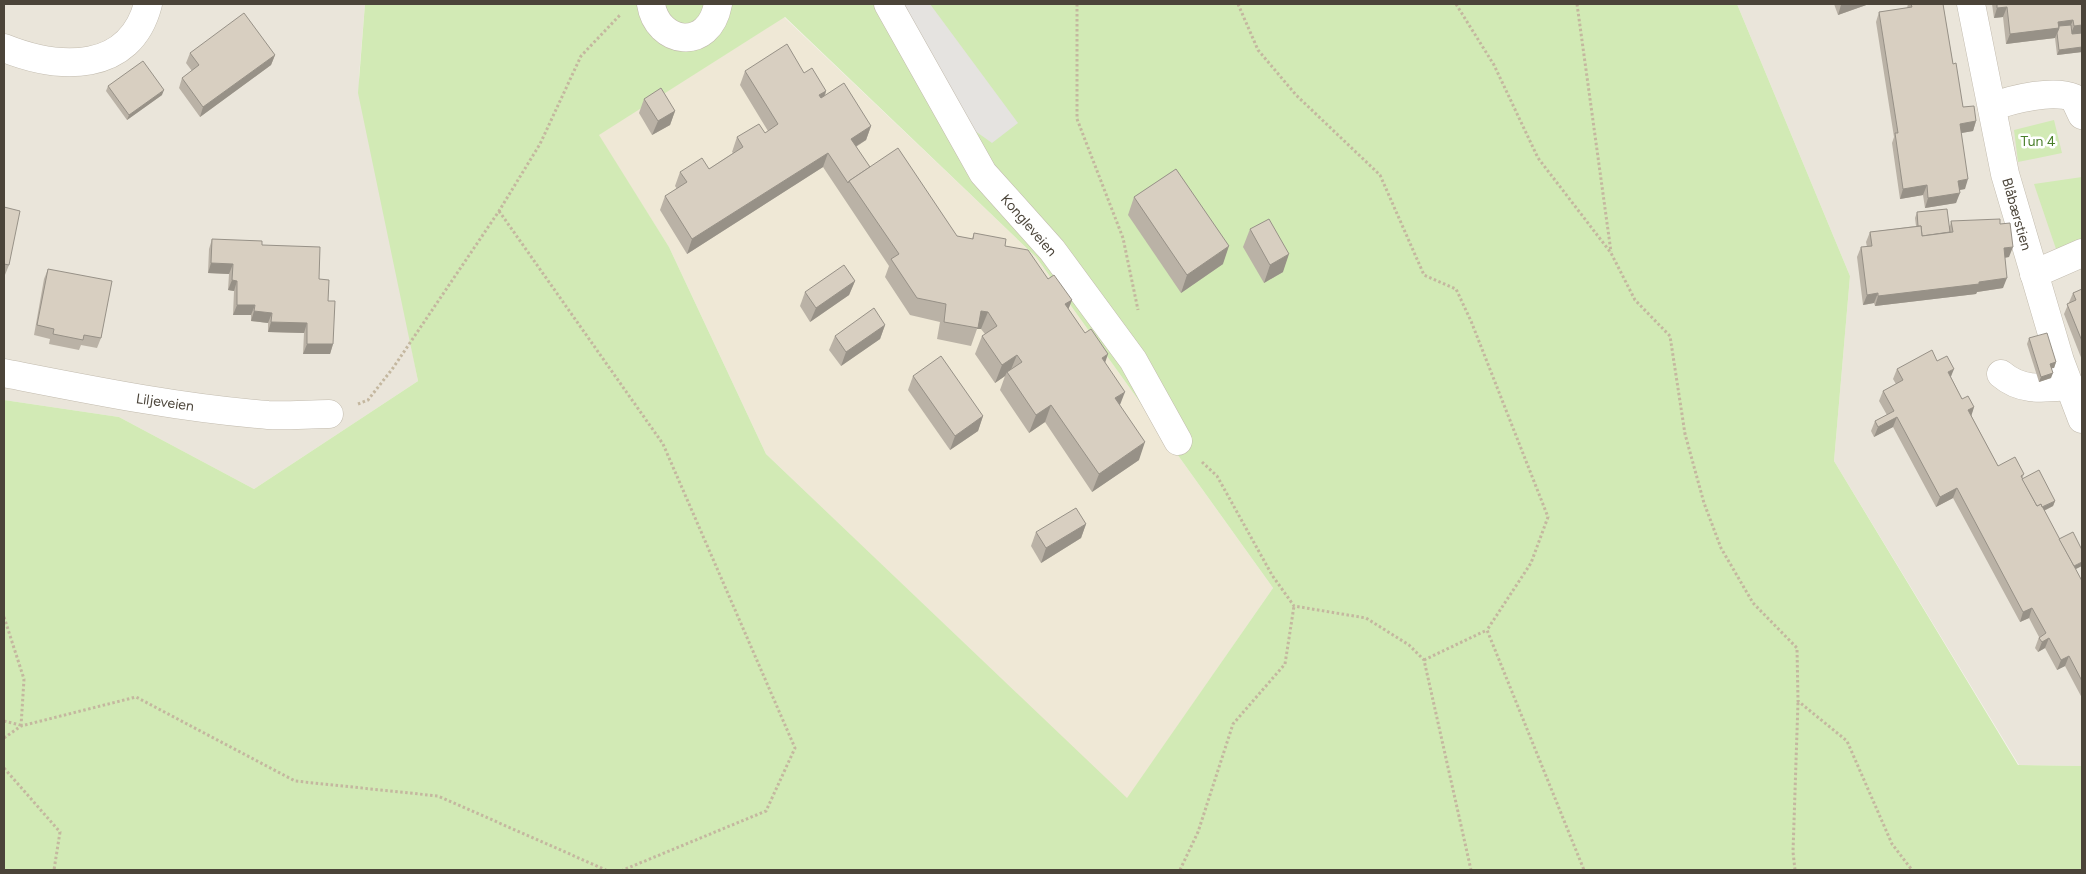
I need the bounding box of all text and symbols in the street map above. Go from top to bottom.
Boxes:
park label: Tun 4 [2021,133,2056,150]
street label: Blåbærstien [1998,176,2035,252]
street label: Kongleveien [997,191,1060,260]
street label: Liljeveien [135,390,195,415]

